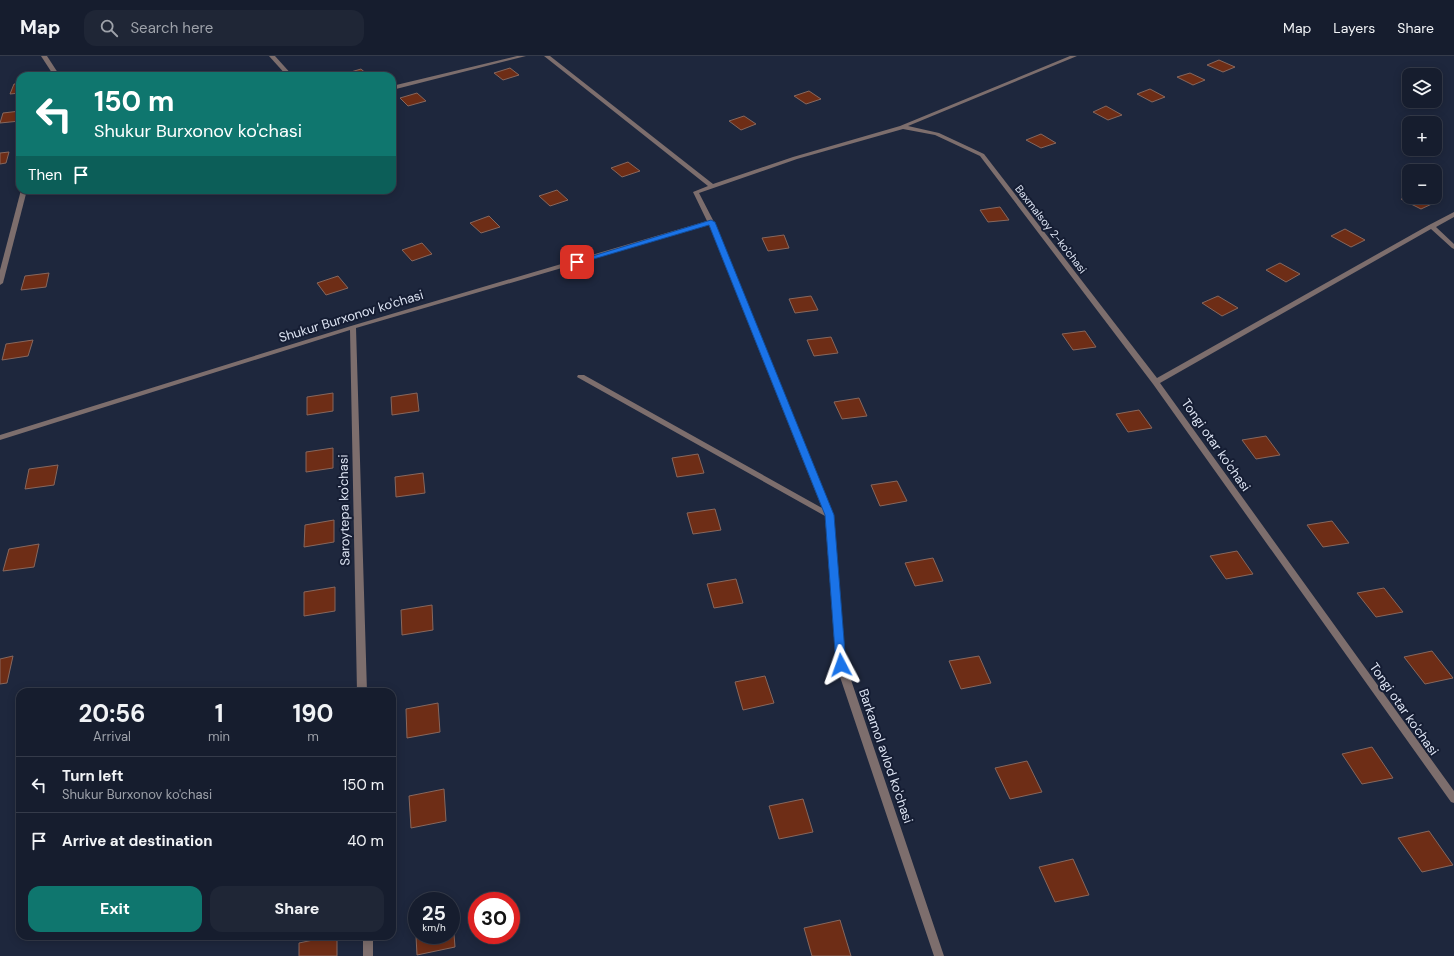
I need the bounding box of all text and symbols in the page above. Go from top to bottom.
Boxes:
search box [84,10,364,46]
text: Map [20,15,60,40]
icon: search [98,17,120,39]
text: Search here [130,18,213,38]
text: Map [1283,19,1311,37]
text: Layers [1333,19,1375,37]
text: Share [1397,19,1434,37]
map controls [1402,68,1442,204]
button: layers [1402,68,1442,108]
text: 150 m [94,83,174,120]
icon: left [28,88,80,140]
button: + [1402,116,1442,156]
text: Shukur Burxonov ko'chasi [94,119,302,143]
icon: arrive [70,164,92,186]
button: − [1402,164,1442,204]
text: Then [28,165,62,185]
street label: Baxmalsoy 2-ko'chasi [1012,182,1090,276]
pin [560,245,594,279]
icon: arrive [566,251,588,273]
street label: Shukur Burxonov ko'chasi [277,286,425,346]
street label: Tongi otar ko'chasi [1178,395,1254,495]
street label: Saroytepa ko'chasi [335,454,353,566]
position arrow [820,644,862,686]
street label: Tongi otar ko'chasi [1366,659,1442,759]
street label: Barkamol avlod ko'chasi [855,686,917,826]
text: 20:56 [79,698,145,729]
text: 1 [215,698,223,729]
text: 190 [293,698,333,729]
text: Arrival [93,728,131,745]
text: min [208,728,230,745]
text: m [307,728,319,745]
text: Turn left [62,766,123,786]
icon: left [28,774,50,796]
text: 150 m [343,775,384,795]
text: Shukur Burxonov ko'chasi [62,786,212,803]
icon: arrive [28,830,50,852]
text: Arrive at destination [62,831,213,851]
text: 40 m [347,831,384,851]
button: Exit [28,886,202,932]
button: Share [210,886,384,932]
speed limit sign: 30 [468,892,520,944]
text: 25 [422,900,446,926]
text: km/h [422,921,446,934]

